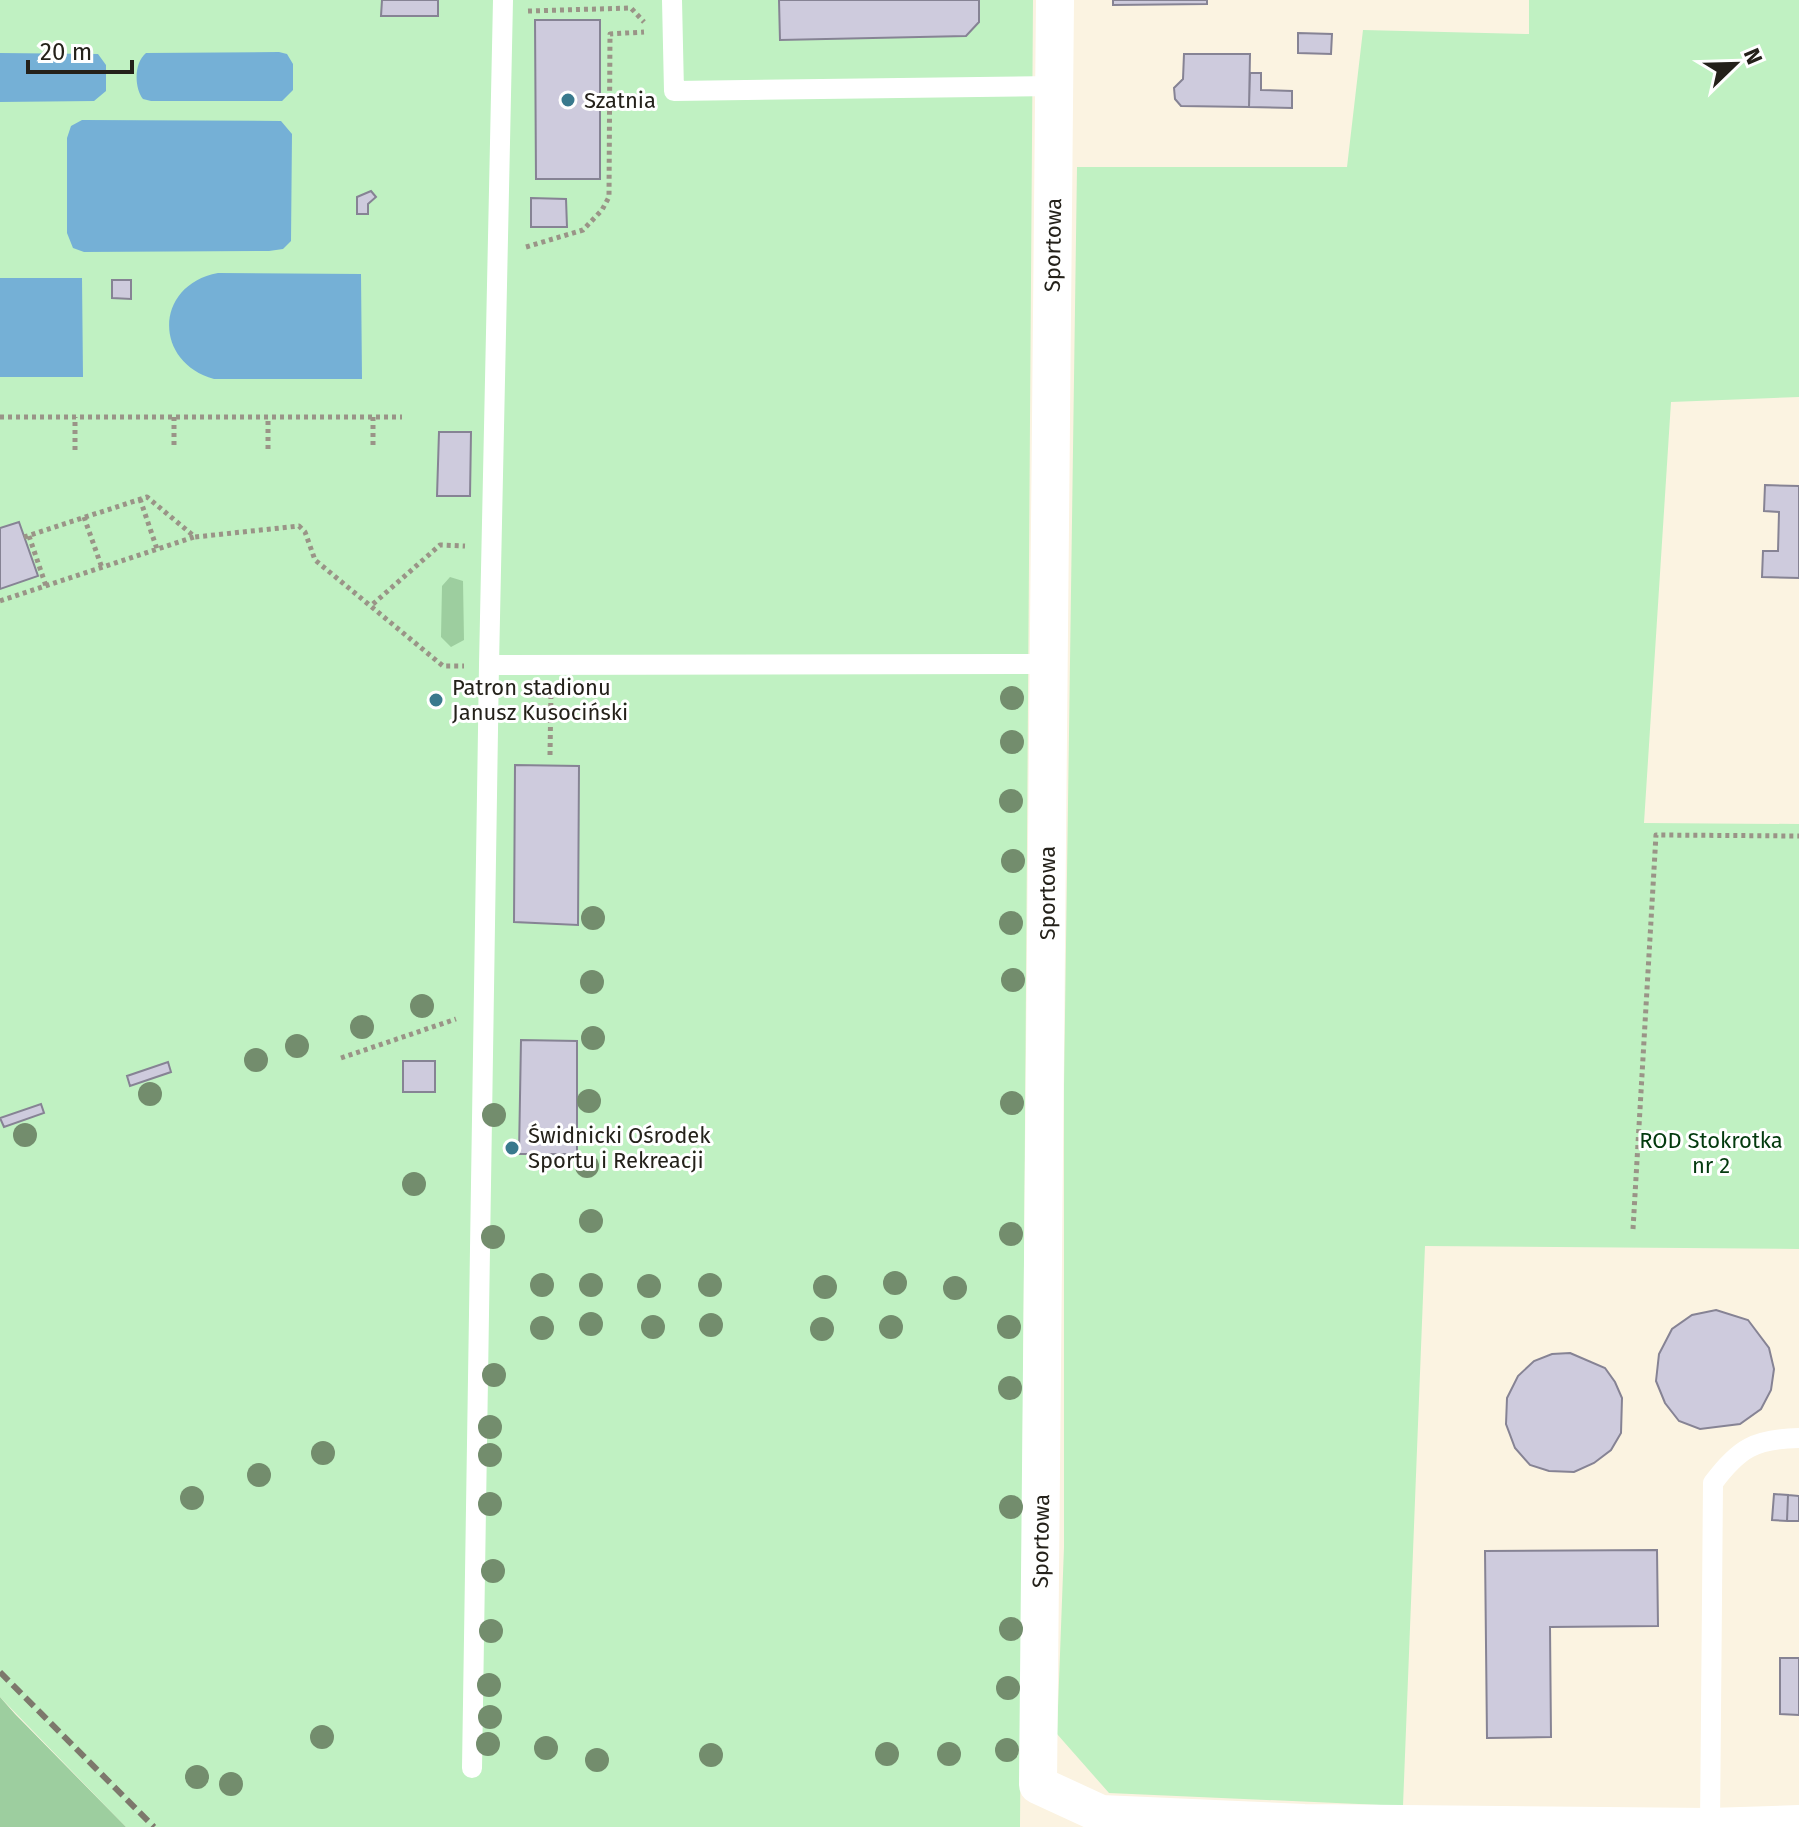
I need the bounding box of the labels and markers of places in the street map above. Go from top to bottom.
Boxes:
place label: Szatnia [584,87,656,114]
marker: Szatnia [559,91,577,109]
place label: Patron stadionu Janusz Kusociński [452,674,628,726]
marker: Patron stadionu Janusz Kusociński [427,691,445,709]
place label: Świdnicki Ośrodek Sportu i Rekreacji [528,1122,711,1174]
marker: Świdnicki Ośrodek Sportu i Rekreacji [503,1139,521,1157]

